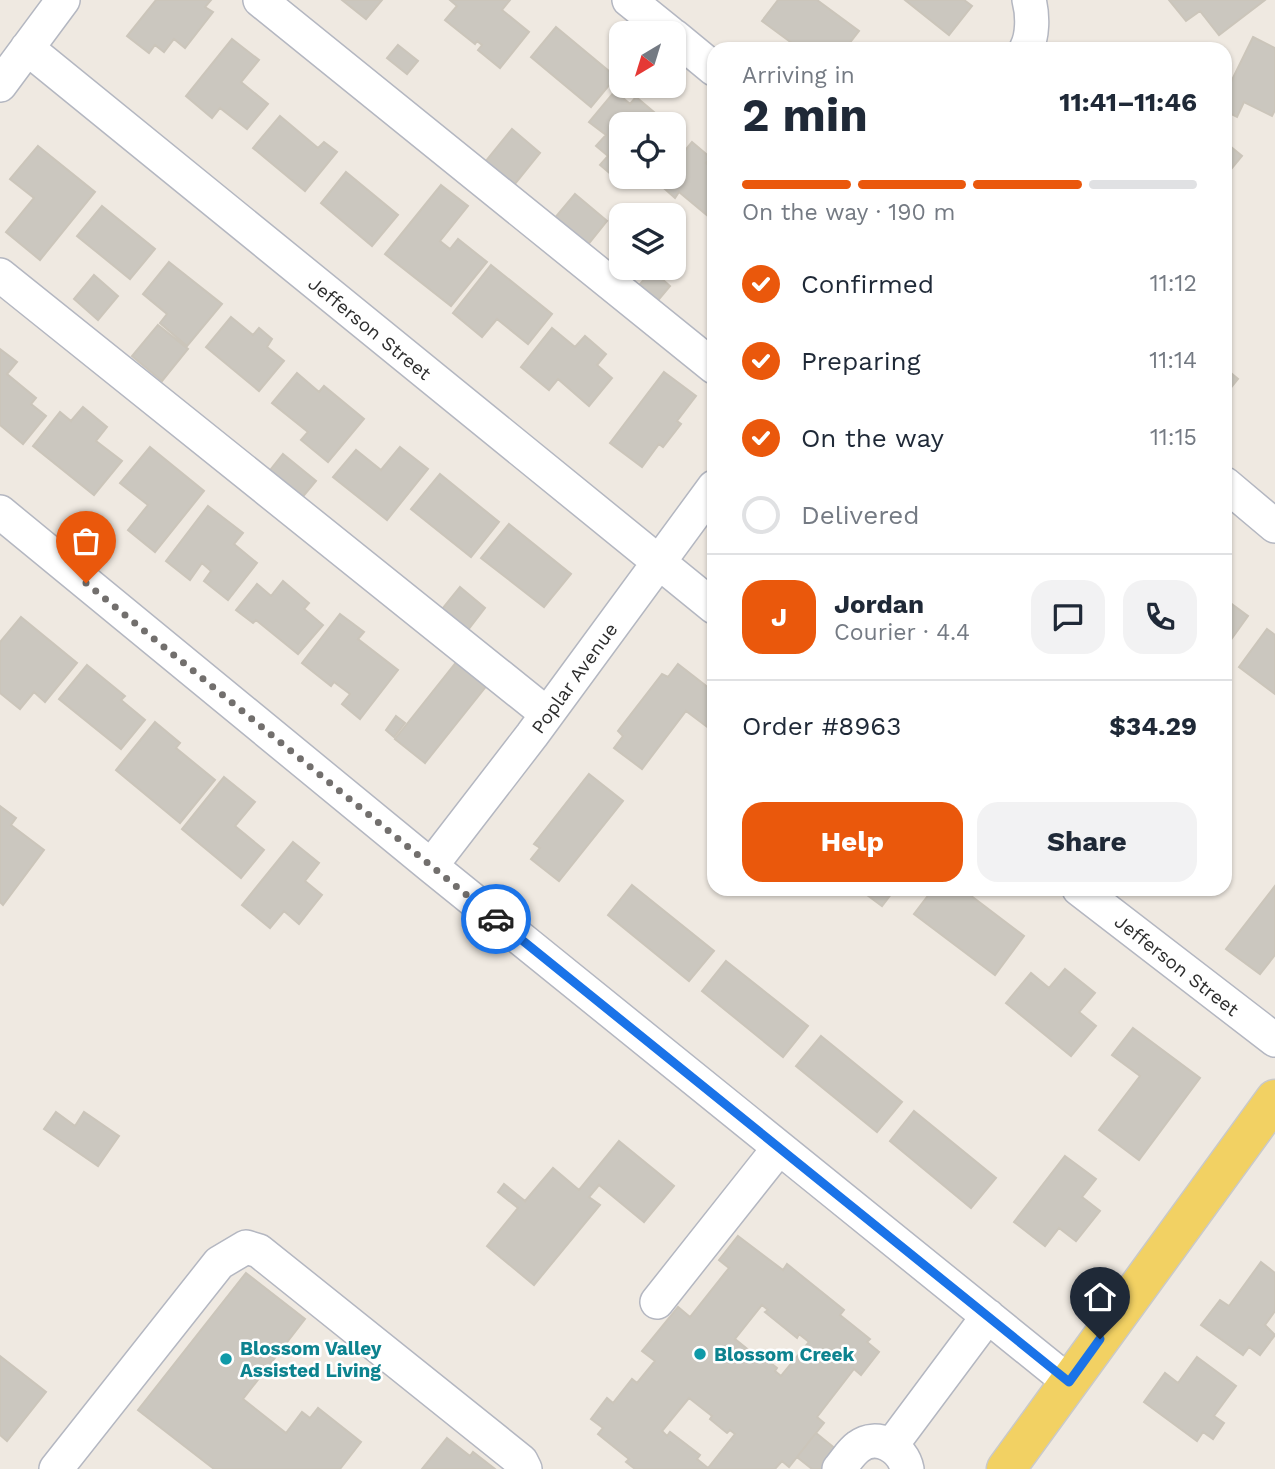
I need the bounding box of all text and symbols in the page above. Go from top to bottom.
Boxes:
north arrow [609,21,686,98]
map controls [609,21,686,280]
text: Arriving in [742,62,855,89]
text: 11:41–11:46 [1059,87,1197,117]
text: 2 min [742,88,868,142]
button: locate [609,112,686,189]
text: On the way · 190 m [742,199,955,226]
button: layers [609,203,686,280]
icon: check [742,265,780,303]
text: Confirmed [801,269,934,299]
text: 11:12 [1150,270,1197,297]
street label: Jefferson Street [304,272,436,385]
icon: check [742,342,780,380]
text: Preparing [801,346,921,376]
text: 11:14 [1149,347,1197,374]
icon: check [742,419,780,457]
text: On the way [801,423,944,453]
text: 11:15 [1150,424,1197,451]
text: Delivered [801,500,920,530]
pin [56,511,116,583]
icon: bag [67,522,105,560]
button: chat [1031,580,1105,654]
button: phone [1123,580,1197,654]
text: Jordan [834,589,924,619]
text: J [771,602,787,632]
street label: Poplar Avenue [526,618,622,738]
text: Courier · 4.4 [834,619,970,646]
text: Order #8963 [742,711,901,741]
text: $34.29 [1109,711,1197,741]
button: Help [742,802,963,882]
button: Share [977,802,1197,882]
courier [461,884,531,954]
icon: car [477,900,515,938]
street label: Jefferson Street [1110,910,1243,1021]
pin [1070,1267,1130,1339]
icon: home [1081,1278,1119,1316]
place label: Blossom Valley Assisted Living [240,1337,382,1382]
place label: Blossom Creek [714,1343,854,1366]
marker: Blossom Creek [692,1346,708,1362]
marker: Blossom Valley Assisted Living [218,1351,234,1367]

